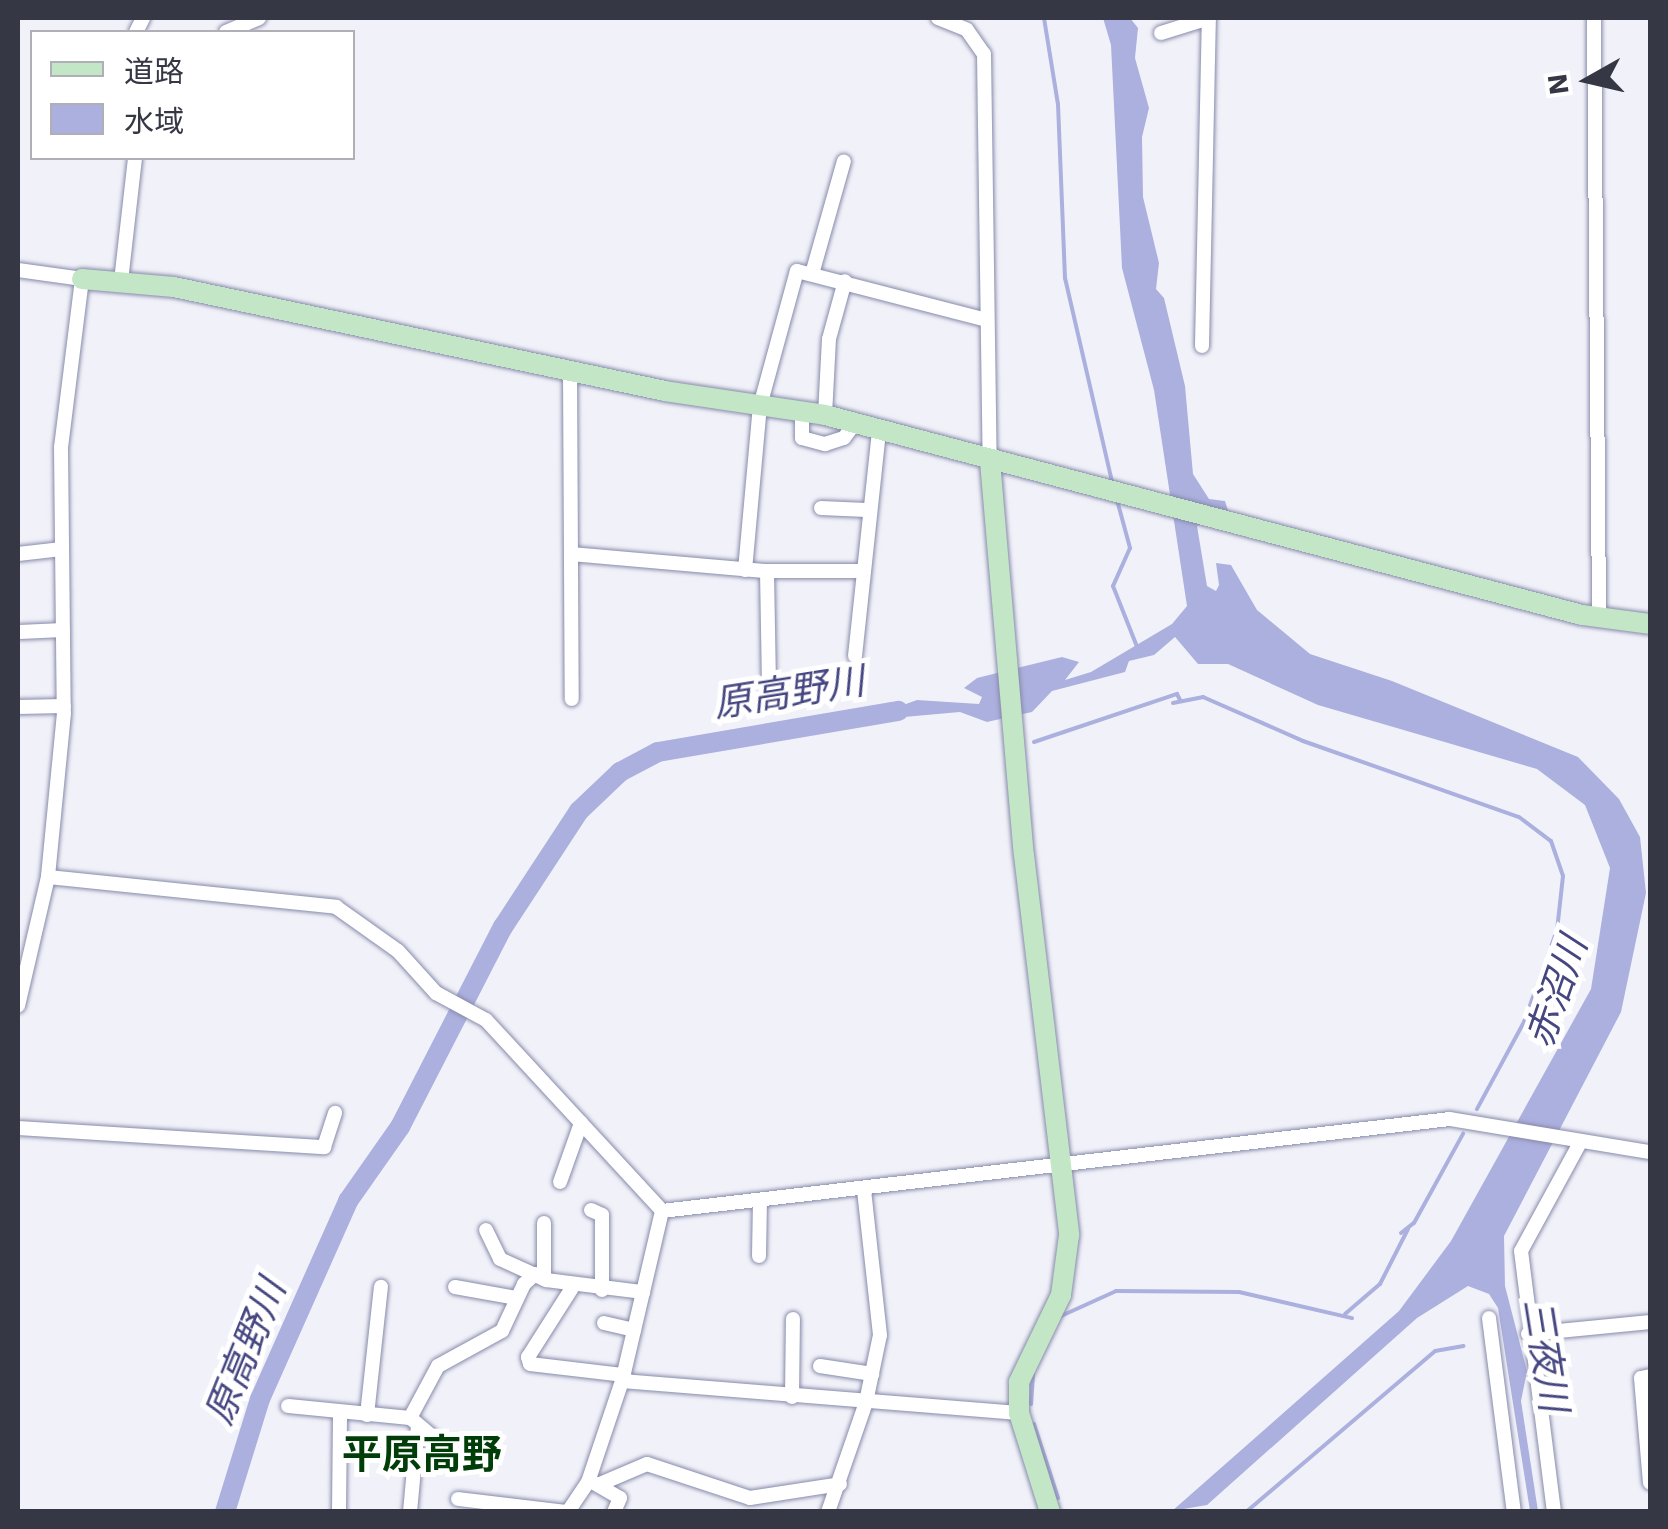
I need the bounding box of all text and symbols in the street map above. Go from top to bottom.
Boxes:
legend [30,30,355,160]
north arrow [1538,30,1638,130]
text: 道路 [124,54,184,89]
text: N [1540,72,1576,97]
text: 水域 [124,104,184,139]
water label: 原高野川 [710,659,868,727]
water label: 赤沼川 [1517,931,1597,1053]
water label: 原高野川 [196,1273,296,1431]
water label: 三夜川 [1514,1295,1576,1415]
district label: 平原高野 [342,1431,502,1479]

